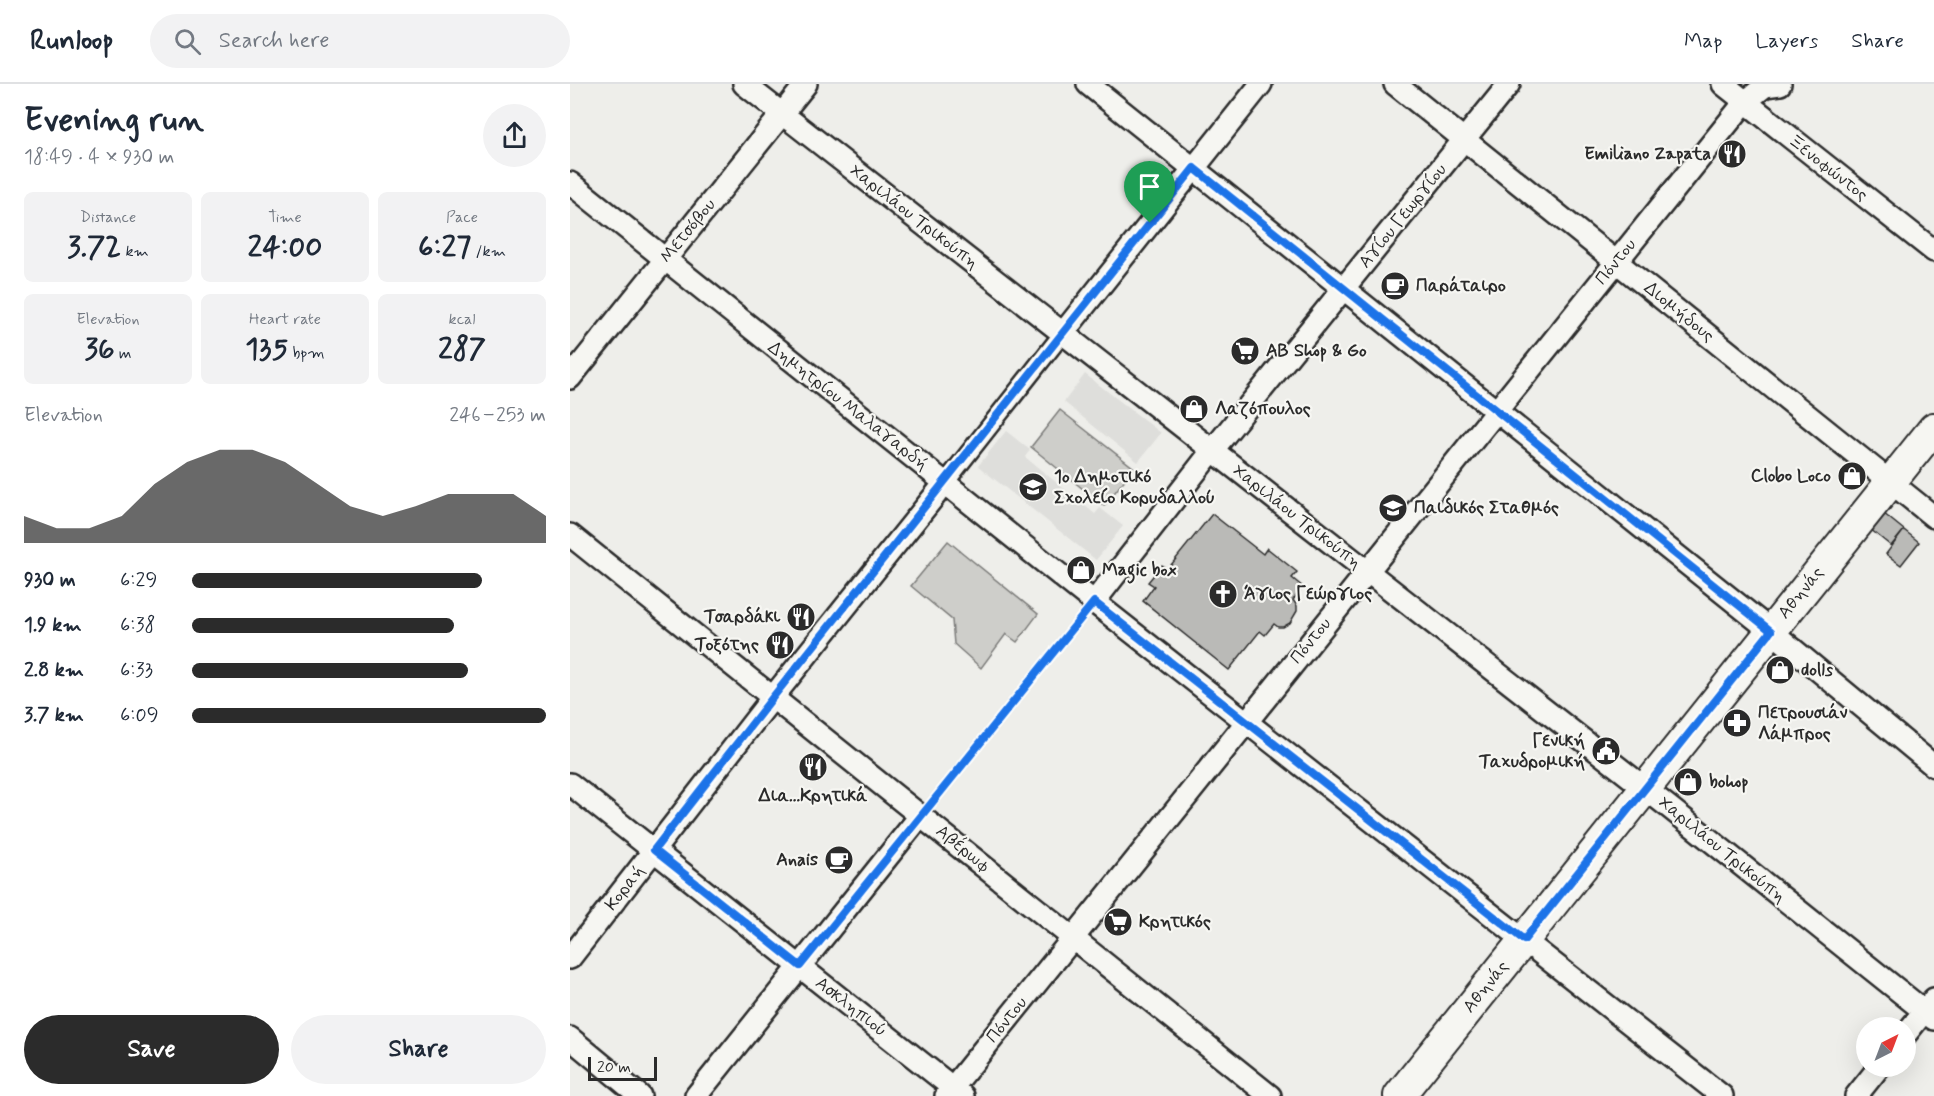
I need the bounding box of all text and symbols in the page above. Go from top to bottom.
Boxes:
search box [150,14,570,68]
text: Runloop [30,23,114,60]
icon: search [171,25,204,58]
text: Search here [219,27,329,55]
text: Map [1684,27,1722,55]
text: Layers [1755,27,1818,55]
text: Share [1851,27,1904,55]
text: Evening run [24,99,204,143]
button: share [483,104,546,167]
street label: Ξενοφώντος [1783,129,1873,207]
restaurant icon: Emiliano Zapata [1716,138,1748,170]
place label: Emiliano Zapata [1584,142,1711,166]
text: 18:49 · 4 × 930 m [24,144,174,171]
street label: Χαριλάου Τρικούπη [844,159,984,275]
street label: Αγίου Γεωργίου [1353,159,1453,273]
pin [1124,161,1175,223]
icon: arrive [1133,170,1166,203]
street label: Μετσόβου [655,194,721,268]
text: Distance [80,207,136,228]
text: Time [268,207,302,228]
text: Pace [446,207,478,228]
text: 3.72 [67,228,121,267]
text: 24:00 [248,228,322,267]
text: 6:27 [418,228,471,267]
street label: Πόντου [1590,234,1642,290]
text: km [121,241,149,262]
text: /km [471,241,506,262]
cafe icon: Παράταιρο [1379,270,1411,302]
place label: Παράταιρο [1416,274,1506,298]
street label: Διομήδους [1639,276,1719,348]
text: Elevation [77,309,140,330]
text: Heart rate [249,309,321,330]
text: kcal [449,309,475,330]
text: 36 [84,330,115,369]
text: 135 [245,330,288,369]
text: 287 [438,330,486,369]
supermarket icon: ΑΒ Shop & Go [1229,335,1261,367]
street label: Δημητρίου Μαλαγαρδή [763,336,933,476]
place label: ΑΒ Shop & Go [1266,339,1367,363]
text: m [115,343,132,364]
text: bpm [288,343,325,364]
shop icon: Λαζόπουλος [1178,393,1210,425]
place label: Λαζόπουλος [1215,397,1311,421]
text: Elevation [24,402,103,429]
text: 246–253 m [449,402,546,429]
street label: Χαριλάου Τρικούπη [1227,459,1367,575]
shop icon: Clobo Loco [1836,460,1868,492]
place label: Clobo Loco [1751,464,1831,488]
place label: 1o Δημοτικό Σχολείο Κορυδαλλού [1054,465,1215,510]
school or university icon: 1o Δημοτικό Σχολείο Κορυδαλλού [1017,471,1049,503]
school or university icon: Παιδικός Σταθμός [1377,492,1409,524]
place label: Παιδικός Σταθμός [1414,496,1559,520]
shop icon: Magic box [1065,554,1097,586]
place label: Magic box [1102,558,1177,584]
street label: Αθηνάς [1772,562,1830,624]
text: 930 m [24,567,76,594]
text: 6:29 [120,567,157,594]
church icon: Άγιος Γεώργιος [1207,578,1239,610]
place label: Άγιος Γεώργιος [1244,582,1372,606]
restaurant icon: Τσαρδάκι [785,601,817,633]
place label: Τσαρδάκι [703,605,780,629]
text: 1.9 km [24,612,82,639]
text: 6:38 [120,612,156,639]
street label: Πόντου [1285,613,1337,669]
restaurant icon: Τοξότης [764,629,796,661]
place label: Τοξότης [694,633,759,657]
shop icon: dolls [1764,654,1796,686]
text: 2.8 km [24,657,84,684]
text: 6:33 [120,657,153,684]
place label: dolls [1801,658,1833,682]
place label: Πετρουσιάν Λάμπρος [1758,701,1848,746]
text: 3.7 km [24,702,84,729]
text: 6:09 [120,702,159,729]
pharmacy icon: Πετρουσιάν Λάμπρος [1721,707,1753,739]
place label: Γενική Ταχυδρομική [1478,729,1585,774]
public building icon: Γενική Ταχυδρομική [1590,735,1622,767]
restaurant icon: Δια...Κρητικά [797,751,829,783]
shop icon: bohop [1672,766,1704,798]
place label: bohop [1709,770,1749,794]
place label: Δια...Κρητικά [758,784,868,808]
street label: Χαριλάου Τρικούπη [1653,791,1791,909]
street label: Αβέρωφ [931,819,996,878]
cafe icon: Anais [823,844,855,876]
place label: Anais [776,848,818,872]
street label: Κοραή [600,860,650,916]
supermarket icon: Κρητικός [1102,906,1134,938]
place label: Κρητικός [1139,910,1211,934]
street label: Αθηνάς [1457,956,1515,1018]
street label: Ασκληπιού [810,971,892,1043]
street label: Πόντου [981,992,1033,1048]
button: Save [24,1015,279,1084]
button: Share [291,1015,546,1084]
north arrow [1856,1017,1916,1077]
map controls [1856,1017,1916,1077]
scale bar [588,1054,657,1082]
text: 20 m [597,1057,631,1078]

